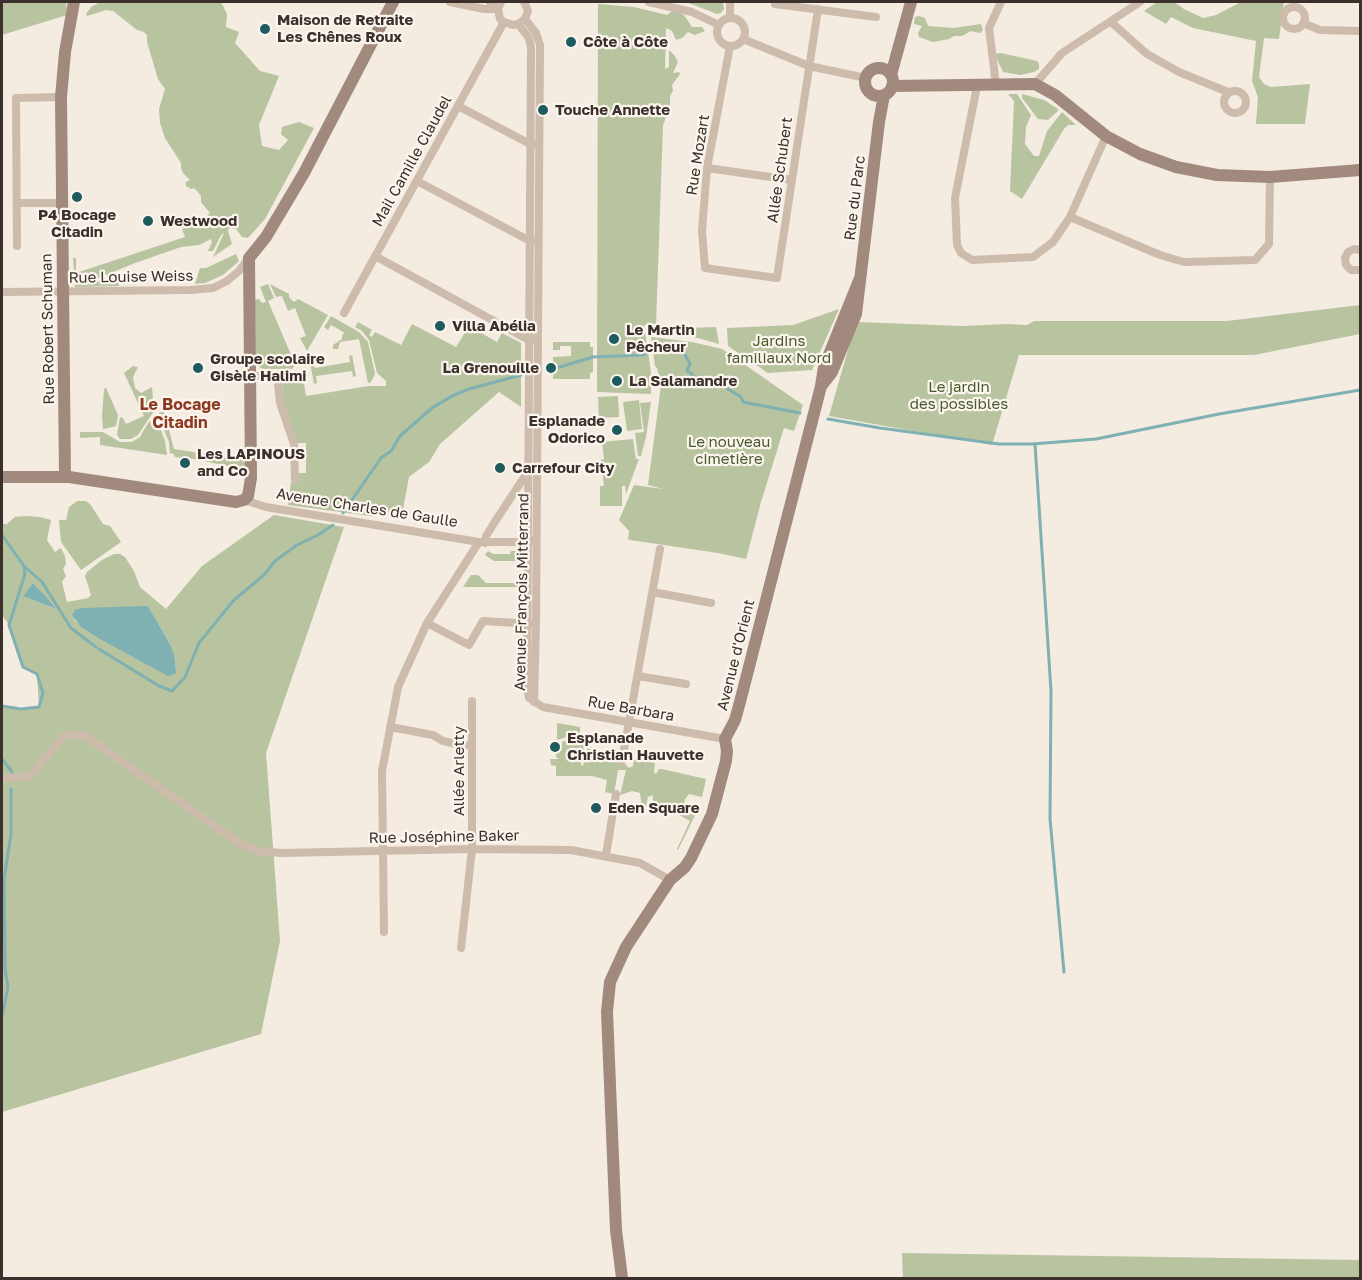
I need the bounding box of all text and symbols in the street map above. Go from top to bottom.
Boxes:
place label: Maison de Retraite Les Chênes Roux [277,11,413,46]
marker: Maison de Retraite Les Chênes Roux [258,22,272,36]
place label: Côte à Côte [583,33,668,51]
marker: Côte à Côte [564,35,578,49]
street label: Mail Camille Claudel [368,92,456,230]
place label: Touche Annette [555,101,670,119]
marker: Touche Annette [536,103,550,117]
street label: Rue Mozart [683,113,713,197]
street label: Allée Schubert [764,116,796,224]
street label: Rue du Parc [841,154,869,242]
marker: P4 Bocage Citadin [70,190,84,204]
place label: P4 Bocage Citadin [38,206,116,241]
place label: Westwood [160,212,237,230]
marker: Westwood [141,214,155,228]
street label: Rue Robert Schuman [38,253,58,405]
street label: Rue Louise Weiss [68,267,194,287]
place label: Villa Abélia [452,317,536,335]
marker: Villa Abélia [433,319,447,333]
place label: Le Martin Pêcheur [626,321,695,356]
marker: Le Martin Pêcheur [607,332,621,346]
park label: Jardins familiaux Nord [727,332,831,367]
place label: Groupe scolaire Gisèle Halimi [210,350,325,385]
place label: La Grenouille [442,359,539,377]
marker: Groupe scolaire Gisèle Halimi [191,361,205,375]
marker: La Grenouille [544,361,558,375]
place label: La Salamandre [629,372,737,390]
marker: La Salamandre [610,374,624,388]
park label: Le jardin des possibles [910,378,1008,413]
district label: Le Bocage Citadin [139,395,221,433]
place label: Esplanade Odorico [528,412,605,447]
marker: Esplanade Odorico [610,423,624,437]
park label: Le nouveau cimetière [688,433,770,468]
place label: Les LAPINOUS and Co [197,445,305,480]
marker: Les LAPINOUS and Co [178,456,192,470]
place label: Carrefour City [512,459,614,477]
marker: Carrefour City [493,461,507,475]
street label: Avenue Charles de Gaulle [275,485,459,531]
street label: Avenue François Mitterrand [511,493,533,691]
street label: Avenue d'Orient [713,598,759,712]
street label: Rue Barbara [586,693,676,725]
street label: Allée Arletty [450,726,468,816]
place label: Esplanade Christian Hauvette [567,729,704,764]
marker: Esplanade Christian Hauvette [548,740,562,754]
place label: Eden Square [608,799,700,817]
marker: Eden Square [589,801,603,815]
street label: Rue Joséphine Baker [368,827,520,847]

